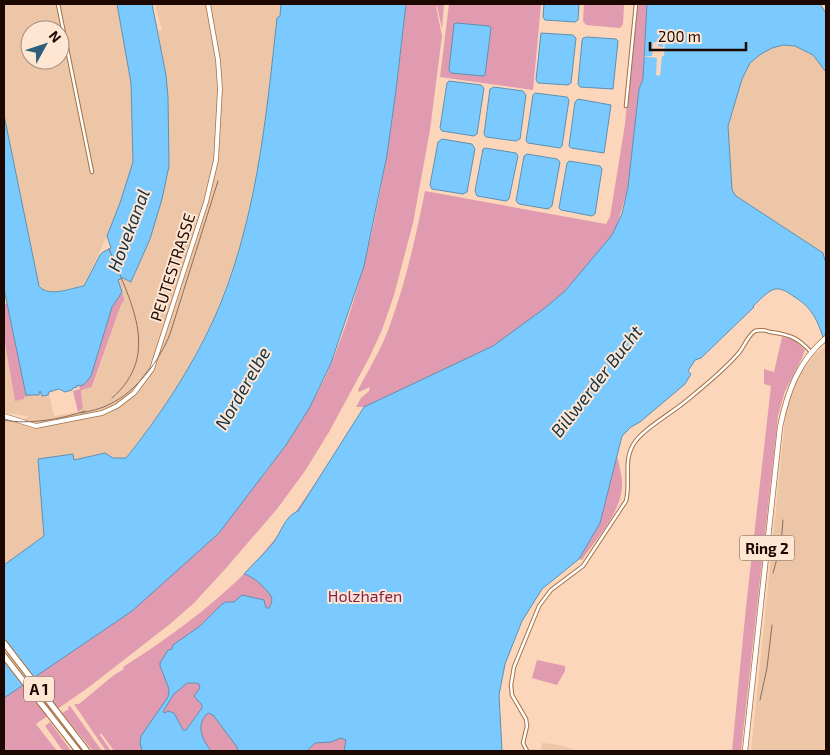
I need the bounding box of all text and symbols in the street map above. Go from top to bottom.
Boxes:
north arrow [20,20,70,70]
scale bar [650,20,746,52]
text: N [46,27,65,46]
text: 200 m [658,27,701,45]
water label: Hovekanal [102,186,154,274]
street label: PEUTESTRASSE [146,211,198,323]
water label: Billwerder Bucht [546,321,647,441]
water label: Norderelbe [210,343,275,433]
road number: Ring 2 [740,536,794,560]
park label: Holzhafen [328,586,402,605]
road number: A 1 [24,676,54,702]

